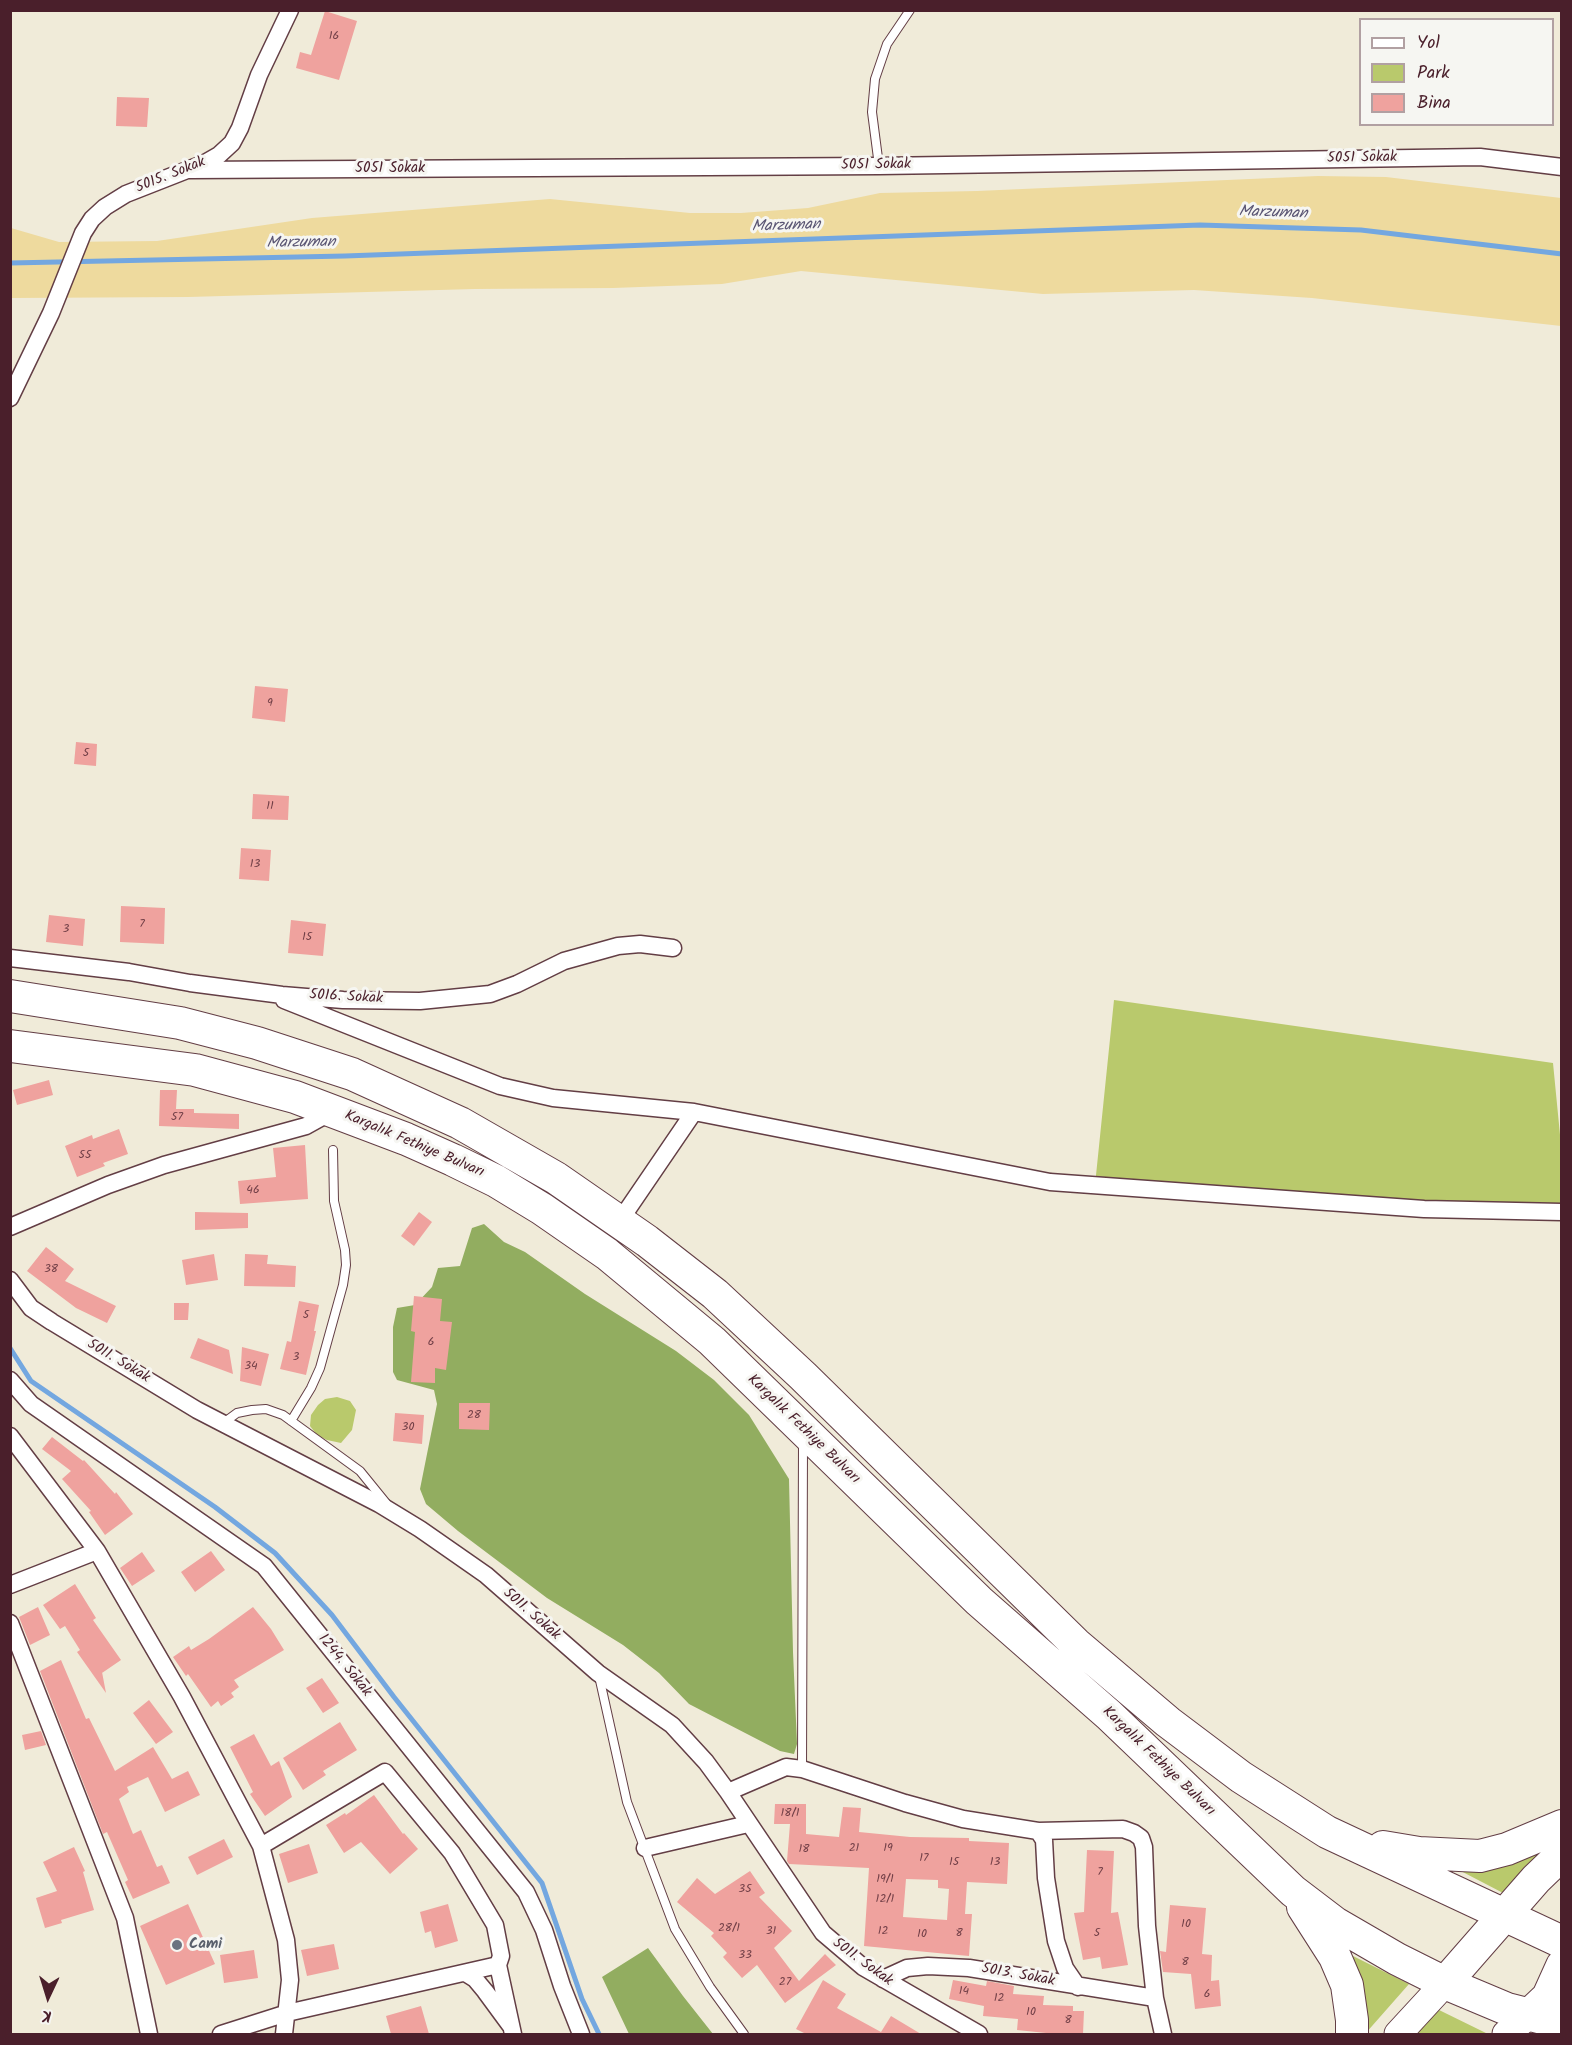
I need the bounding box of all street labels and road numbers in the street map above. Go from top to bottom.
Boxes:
street label: 5051 Sokak [1327,149,1397,169]
street label: 5015. Sokak [133,154,209,198]
street label: 5051 Sokak [841,156,911,176]
street label: 5051 Sokak [355,160,425,178]
street label: 5016. Sokak [309,987,383,1009]
street label: Kargalık Fethiye Bulvarı [341,1107,487,1183]
street label: 5011. Sokak [83,1336,153,1388]
street label: Kargalık Fethiye Bulvarı [743,1371,863,1489]
street label: 5011. Sokak [499,1585,563,1645]
street label: 1244. Sokak [313,1631,375,1701]
street label: Kargalık Fethiye Bulvarı [1098,1703,1218,1821]
street label: 5011. Sokak [828,1935,896,1991]
street label: 5013. Sokak [980,1961,1056,1991]

